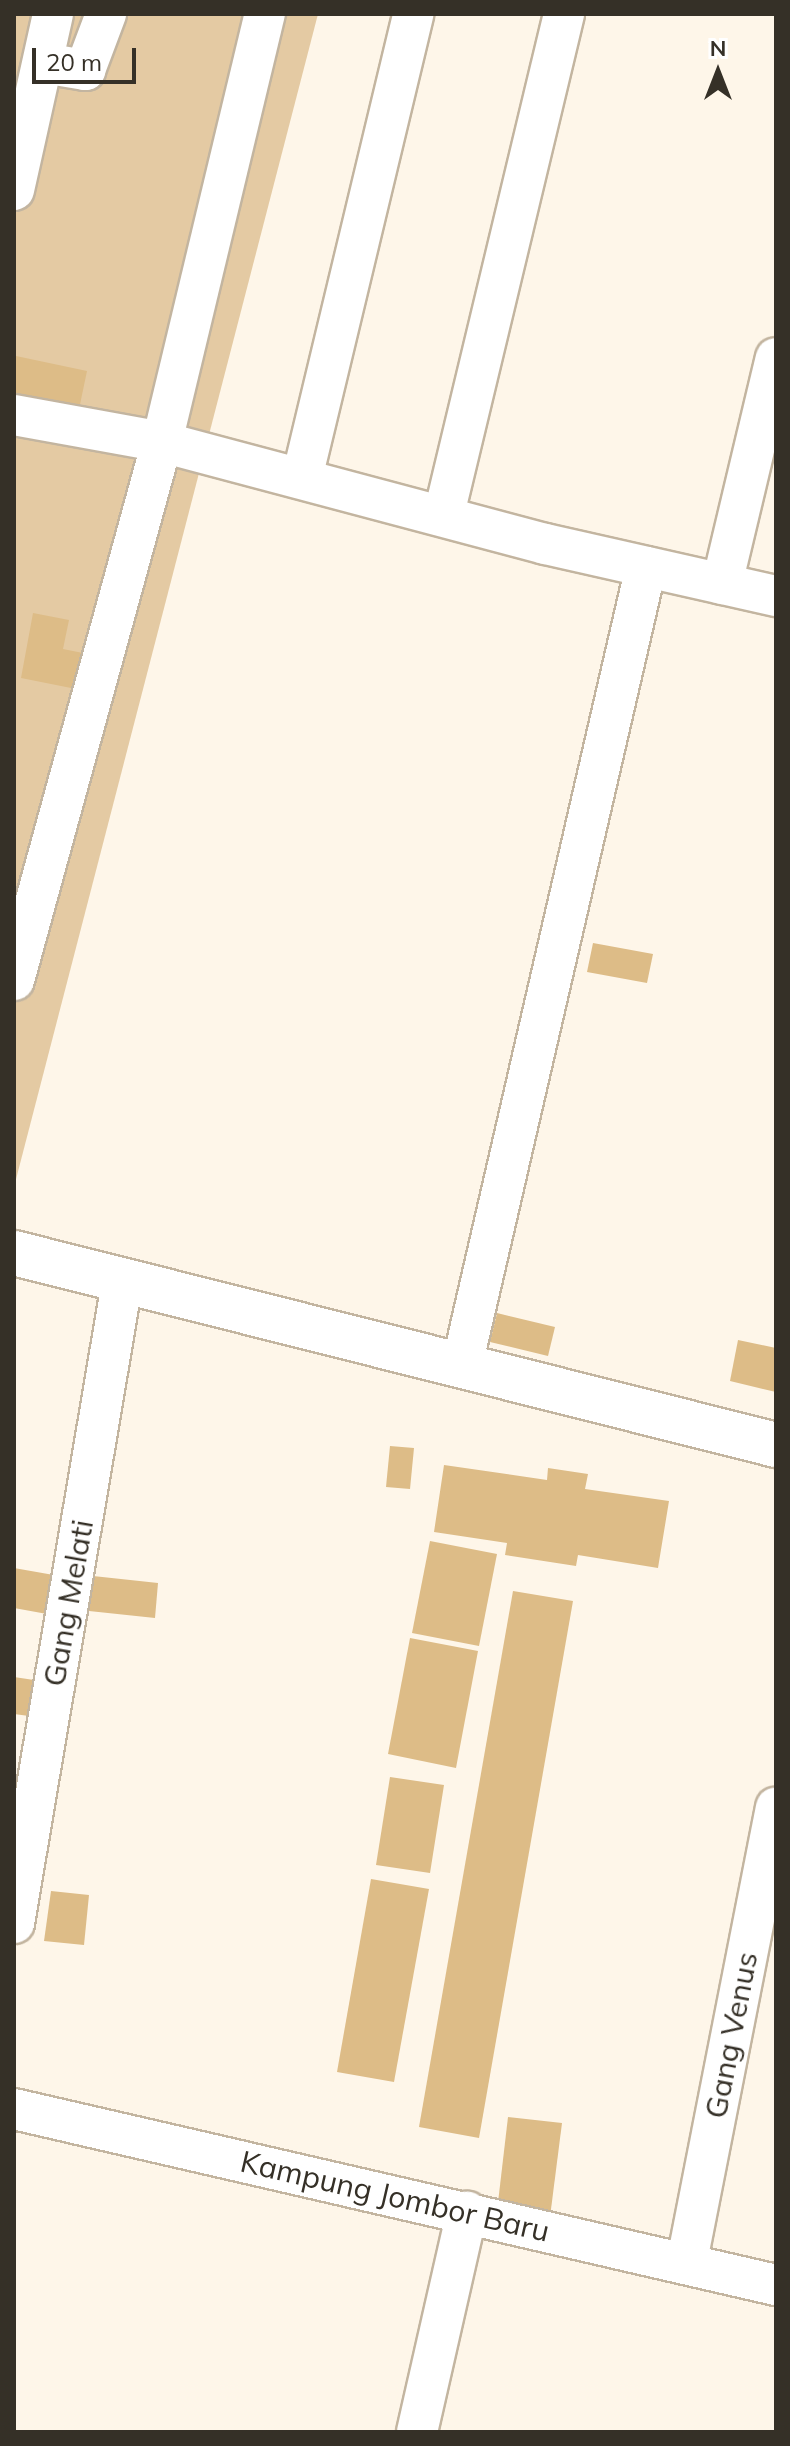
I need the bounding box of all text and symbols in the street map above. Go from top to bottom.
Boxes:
scale bar [36,32,140,82]
north arrow [678,32,758,112]
text: N [710,34,726,62]
text: 20 m [46,47,102,77]
street label: Gang Melati [36,1517,100,1689]
street label: Gang Venus [697,1949,765,2121]
street label: Kampung Jombor Baru [237,2143,553,2249]

